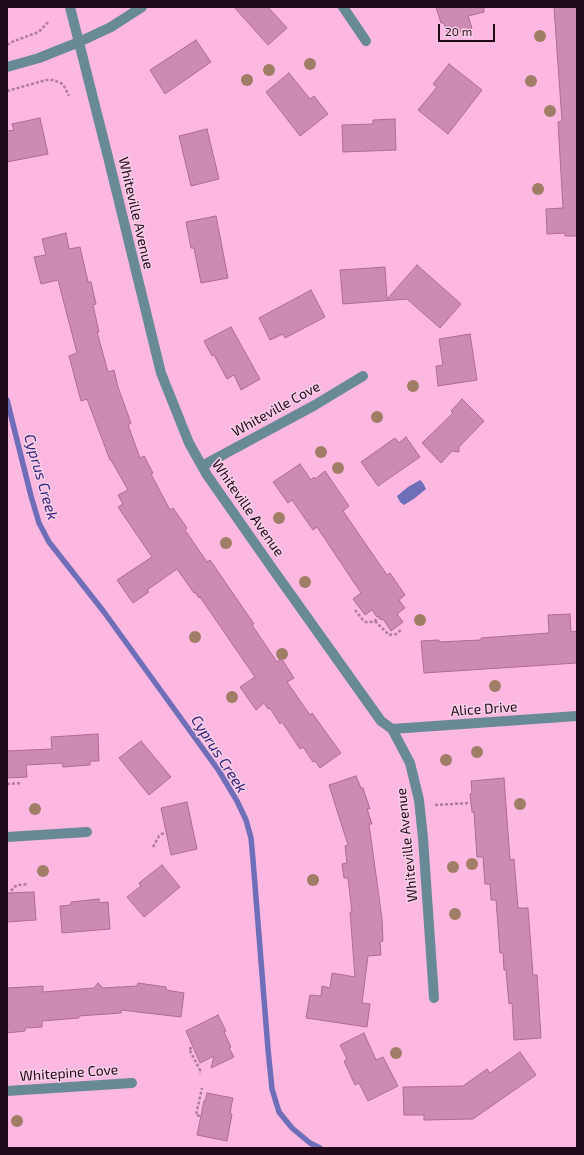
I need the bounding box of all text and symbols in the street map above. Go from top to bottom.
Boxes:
scale bar [440,16,497,42]
text: 20 m [445,24,472,38]
street label: Whiteville Avenue [115,155,157,271]
street label: Whiteville Cove [229,378,323,440]
water label: Cyprus Creek [20,432,62,522]
street label: Whiteville Avenue [208,456,288,560]
street label: Alice Drive [450,698,518,720]
water label: Cyprus Creek [187,712,251,796]
street label: Whiteville Avenue [393,787,421,903]
street label: Whitepine Cove [19,1061,119,1085]

